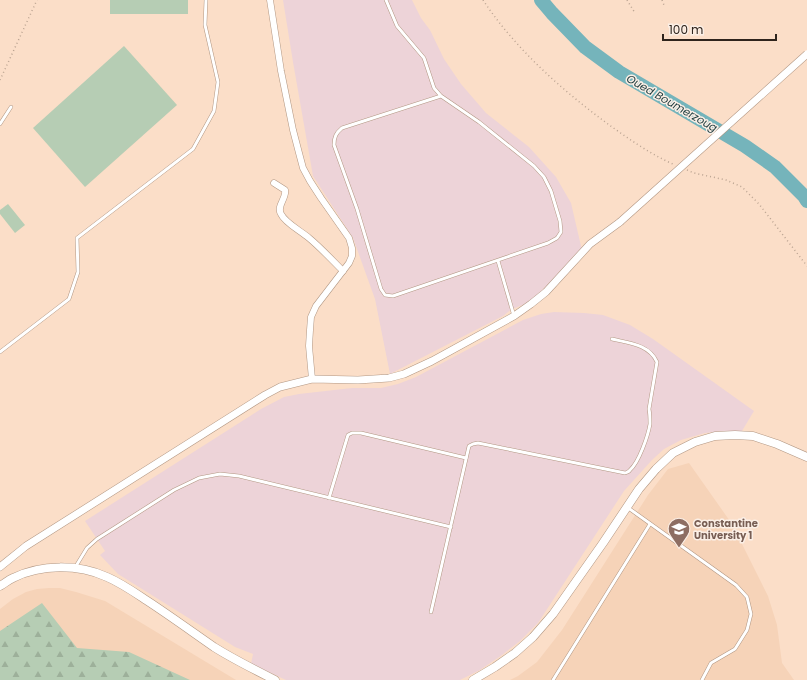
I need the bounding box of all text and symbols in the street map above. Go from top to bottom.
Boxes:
scale bar [663,16,776,42]
text: 100 m [669,21,703,38]
water label: Oued Boumerzoug [623,70,721,136]
school or university icon: Constantine University 1 [666,516,692,549]
place label: Constantine University 1 [694,516,758,543]

